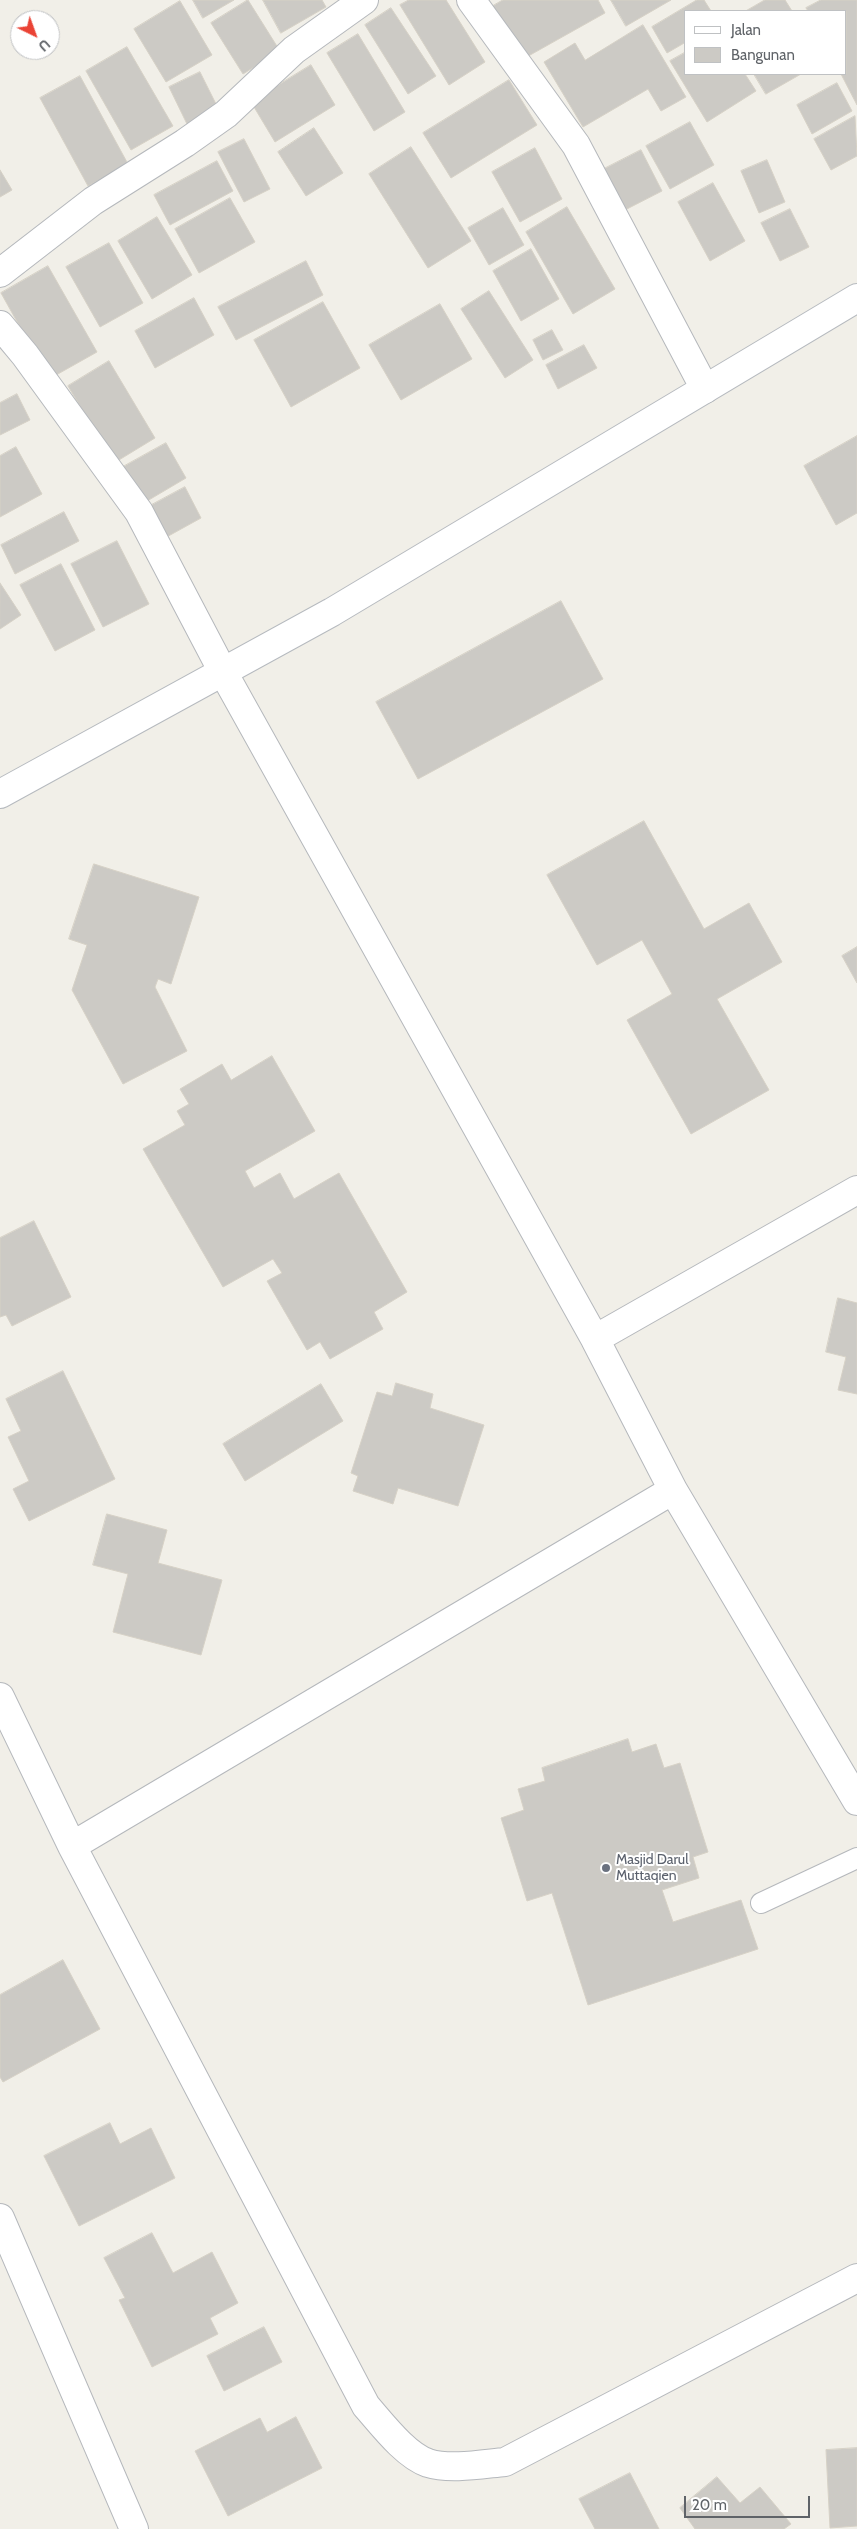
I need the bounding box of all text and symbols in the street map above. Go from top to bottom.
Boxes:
north arrow [10,10,60,60]
legend [684,10,847,75]
text: Jalan [731,21,761,39]
text: U [35,35,54,55]
text: Bangunan [731,46,795,64]
place label: Masjid Darul Muttaqien [616,1852,689,1884]
marker: Masjid Darul Muttaqien [600,1862,612,1874]
scale bar [687,2486,813,2518]
text: 20 m [692,2496,727,2514]

